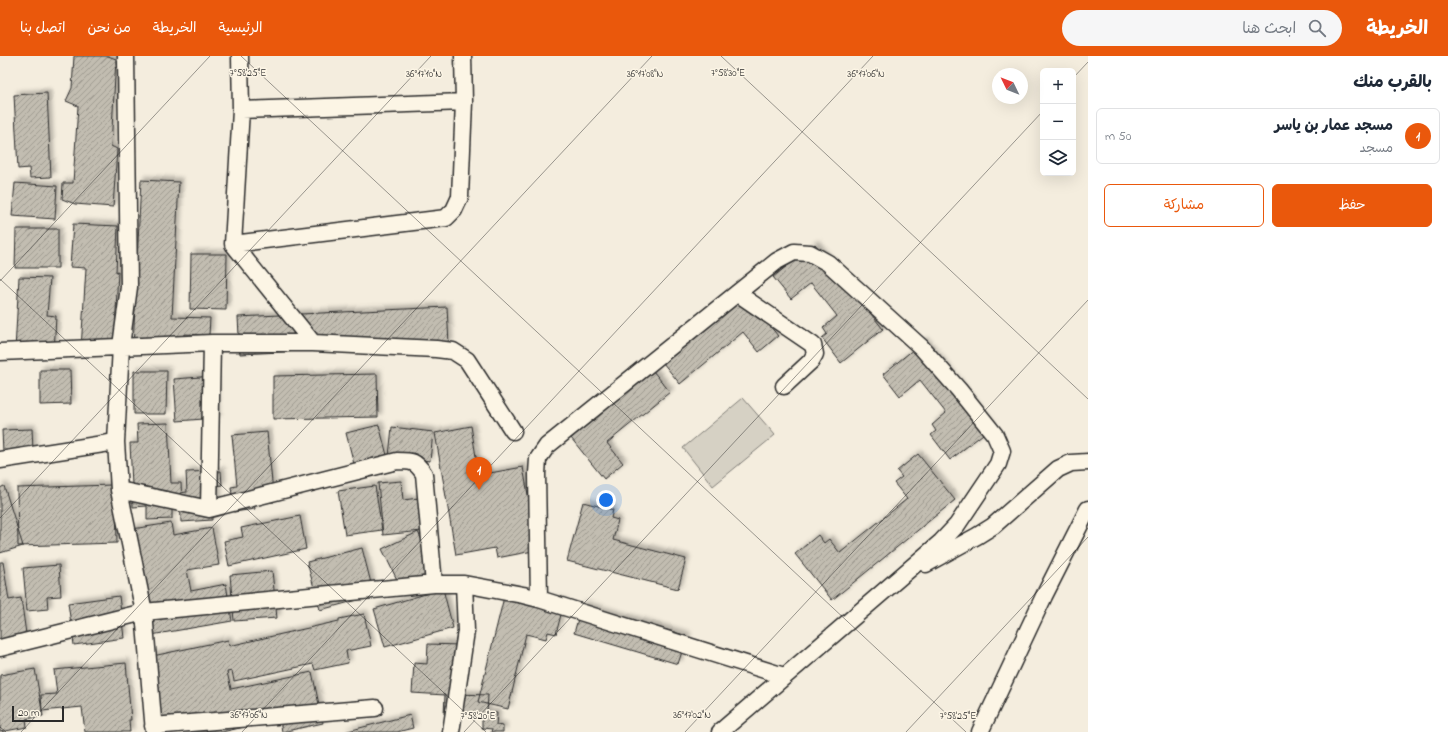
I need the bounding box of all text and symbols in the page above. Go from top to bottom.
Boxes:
search box [1062,10,1342,46]
text: الخريطة [1366,16,1428,43]
icon: search [1306,17,1328,39]
text: اتصل بنا [20,18,65,39]
text: من نحن [87,18,131,39]
text: الخريطة [153,18,197,39]
text: الرئيسية [219,18,263,39]
text: ابحث هنا [1242,18,1296,40]
text: 7°58'25"E [230,66,266,81]
text: 7°58'30"E [711,66,745,81]
text: 36°17'10"N [406,67,442,82]
text: 36°17'08"N [627,67,664,82]
text: 36°17'06"N [847,67,885,82]
north arrow [992,68,1028,104]
map controls [1040,68,1076,176]
button: + [1040,68,1076,104]
text: بالقرب منك [1353,70,1432,95]
button: − [1040,104,1076,140]
text: مسجد عمار بن ياسر [1275,115,1393,137]
text: 50 m [1105,127,1131,146]
text: 1 [1416,127,1420,146]
text: مسجد [1360,139,1393,158]
button: layers [1040,140,1076,176]
button: مشاركة [1104,184,1264,227]
button: حفظ [1272,184,1432,227]
pin: 1 [466,457,492,490]
your location [596,490,616,510]
scale bar [12,704,64,723]
text: 20 m [18,705,40,721]
text: 36°17'06"N [230,708,268,723]
text: 36°17'02"N [673,708,711,723]
text: 7°58'20"E [460,709,496,724]
text: 7°58'25"E [940,709,976,724]

